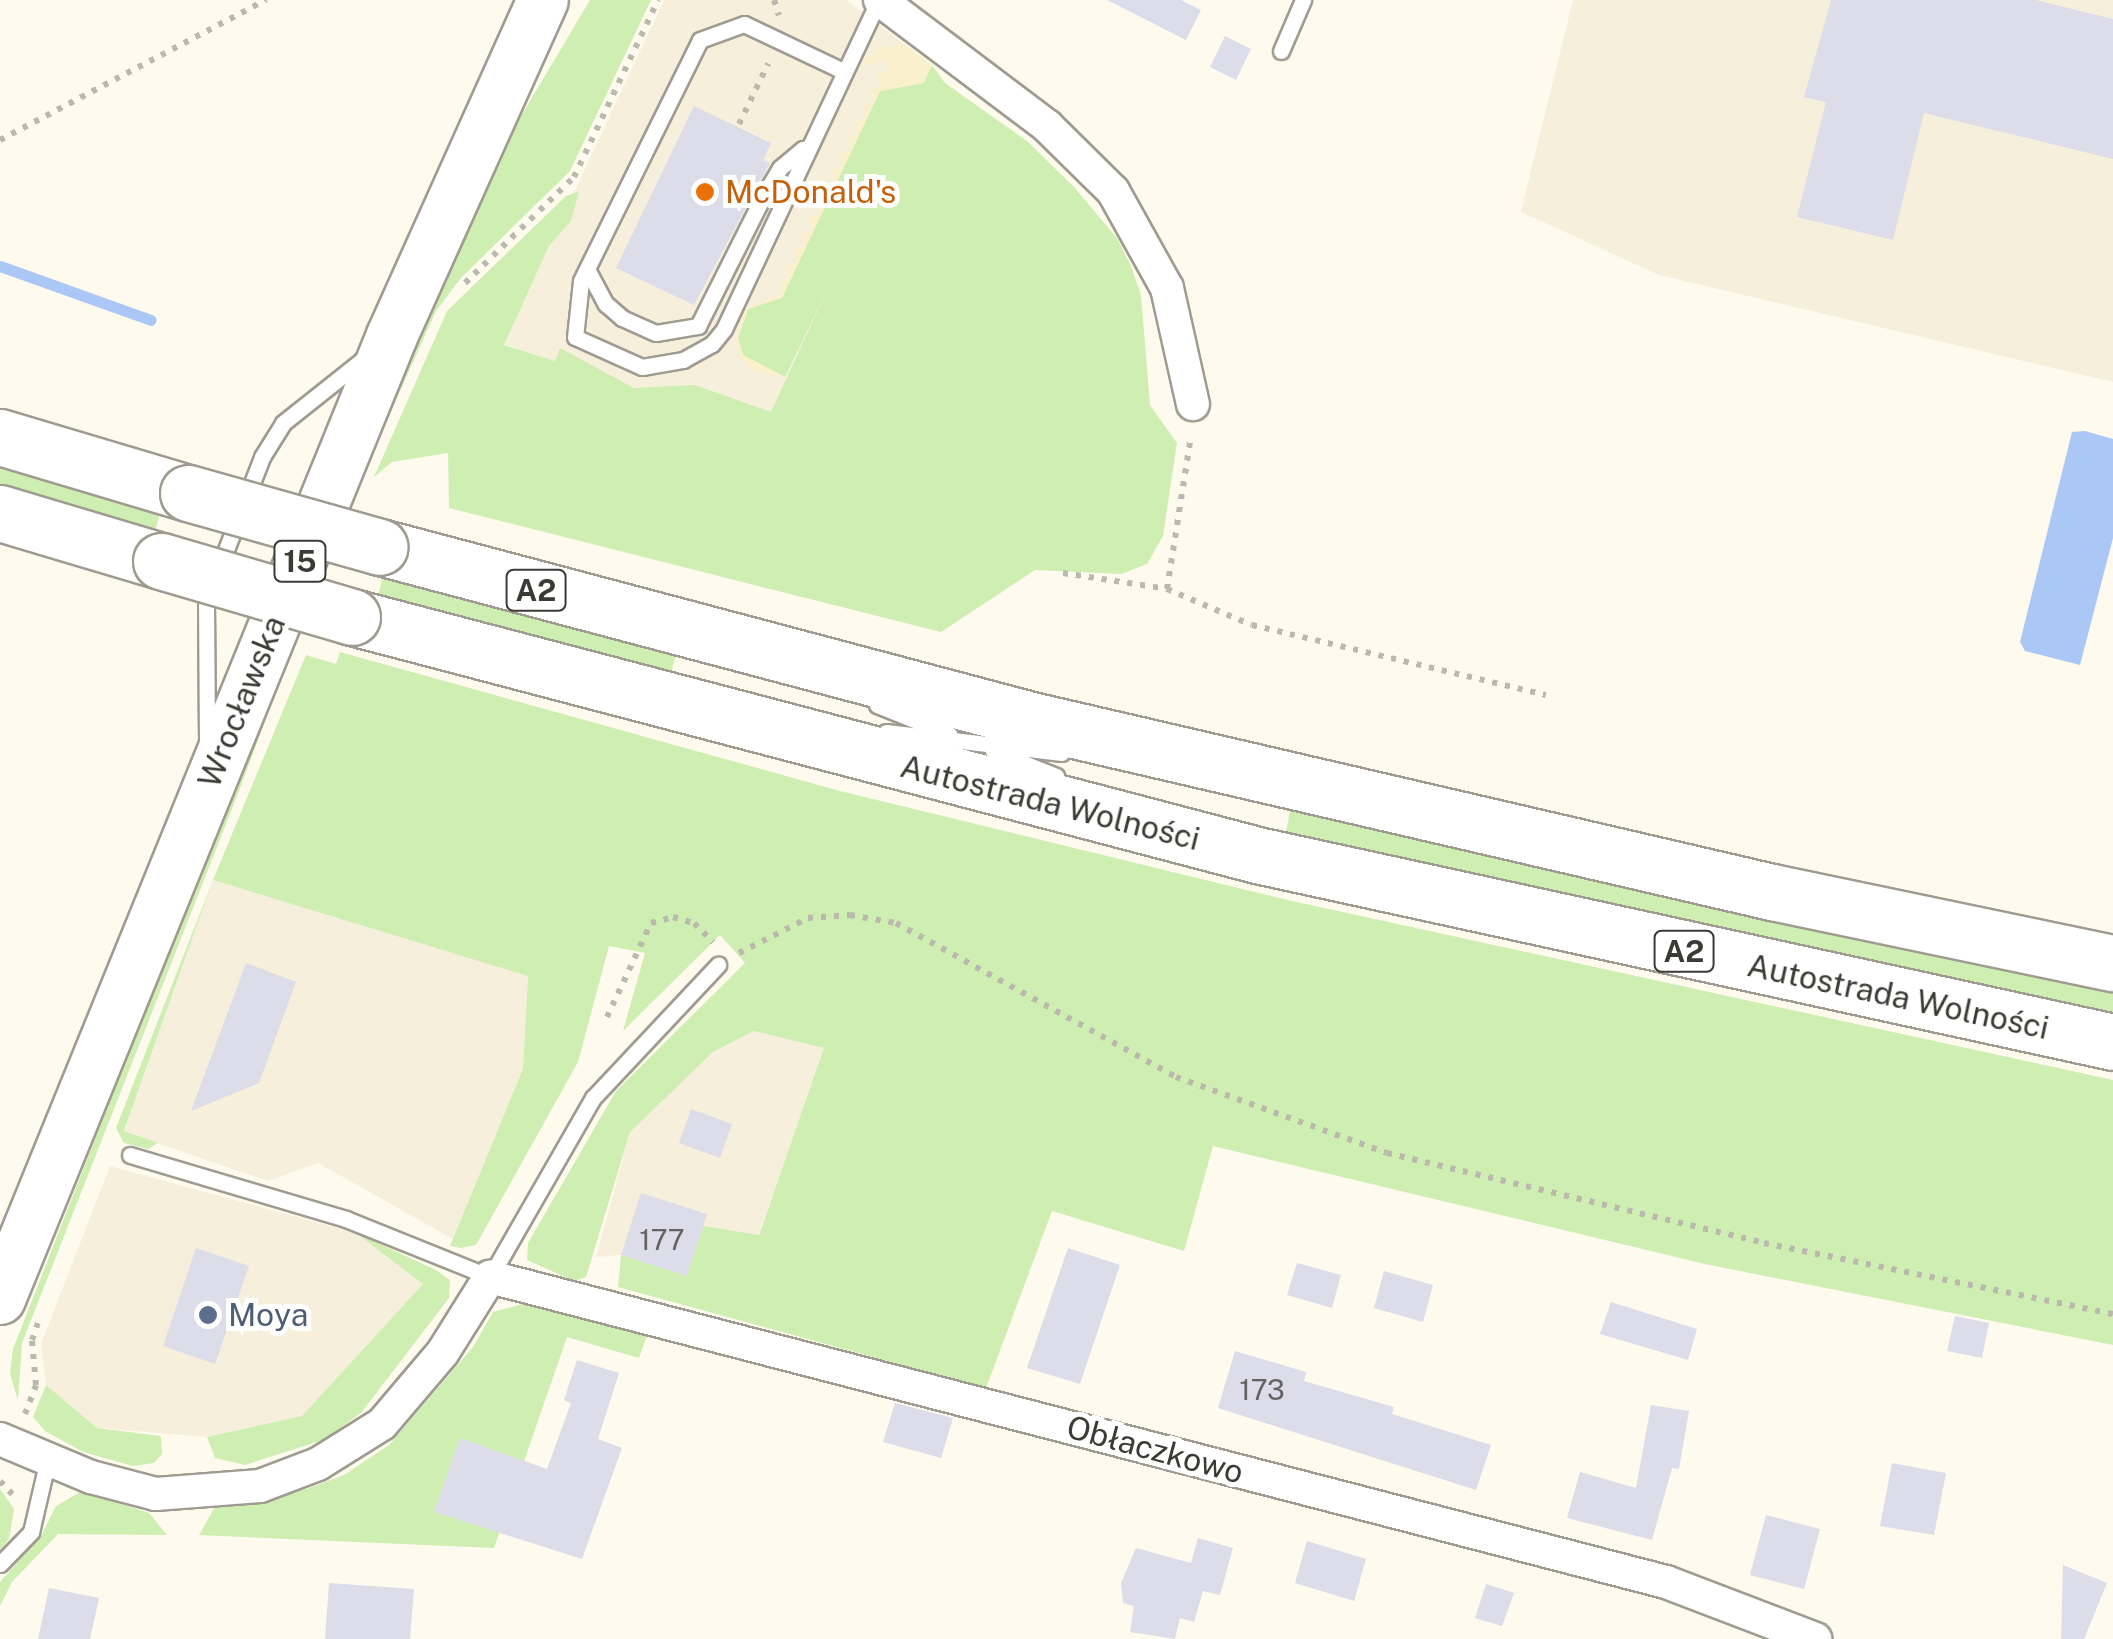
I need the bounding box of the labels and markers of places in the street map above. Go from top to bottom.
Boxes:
place label: McDonald's [725,173,896,211]
marker: McDonald's [694,181,716,203]
place label: Moya [228,1296,308,1334]
marker: Moya [197,1304,219,1326]

